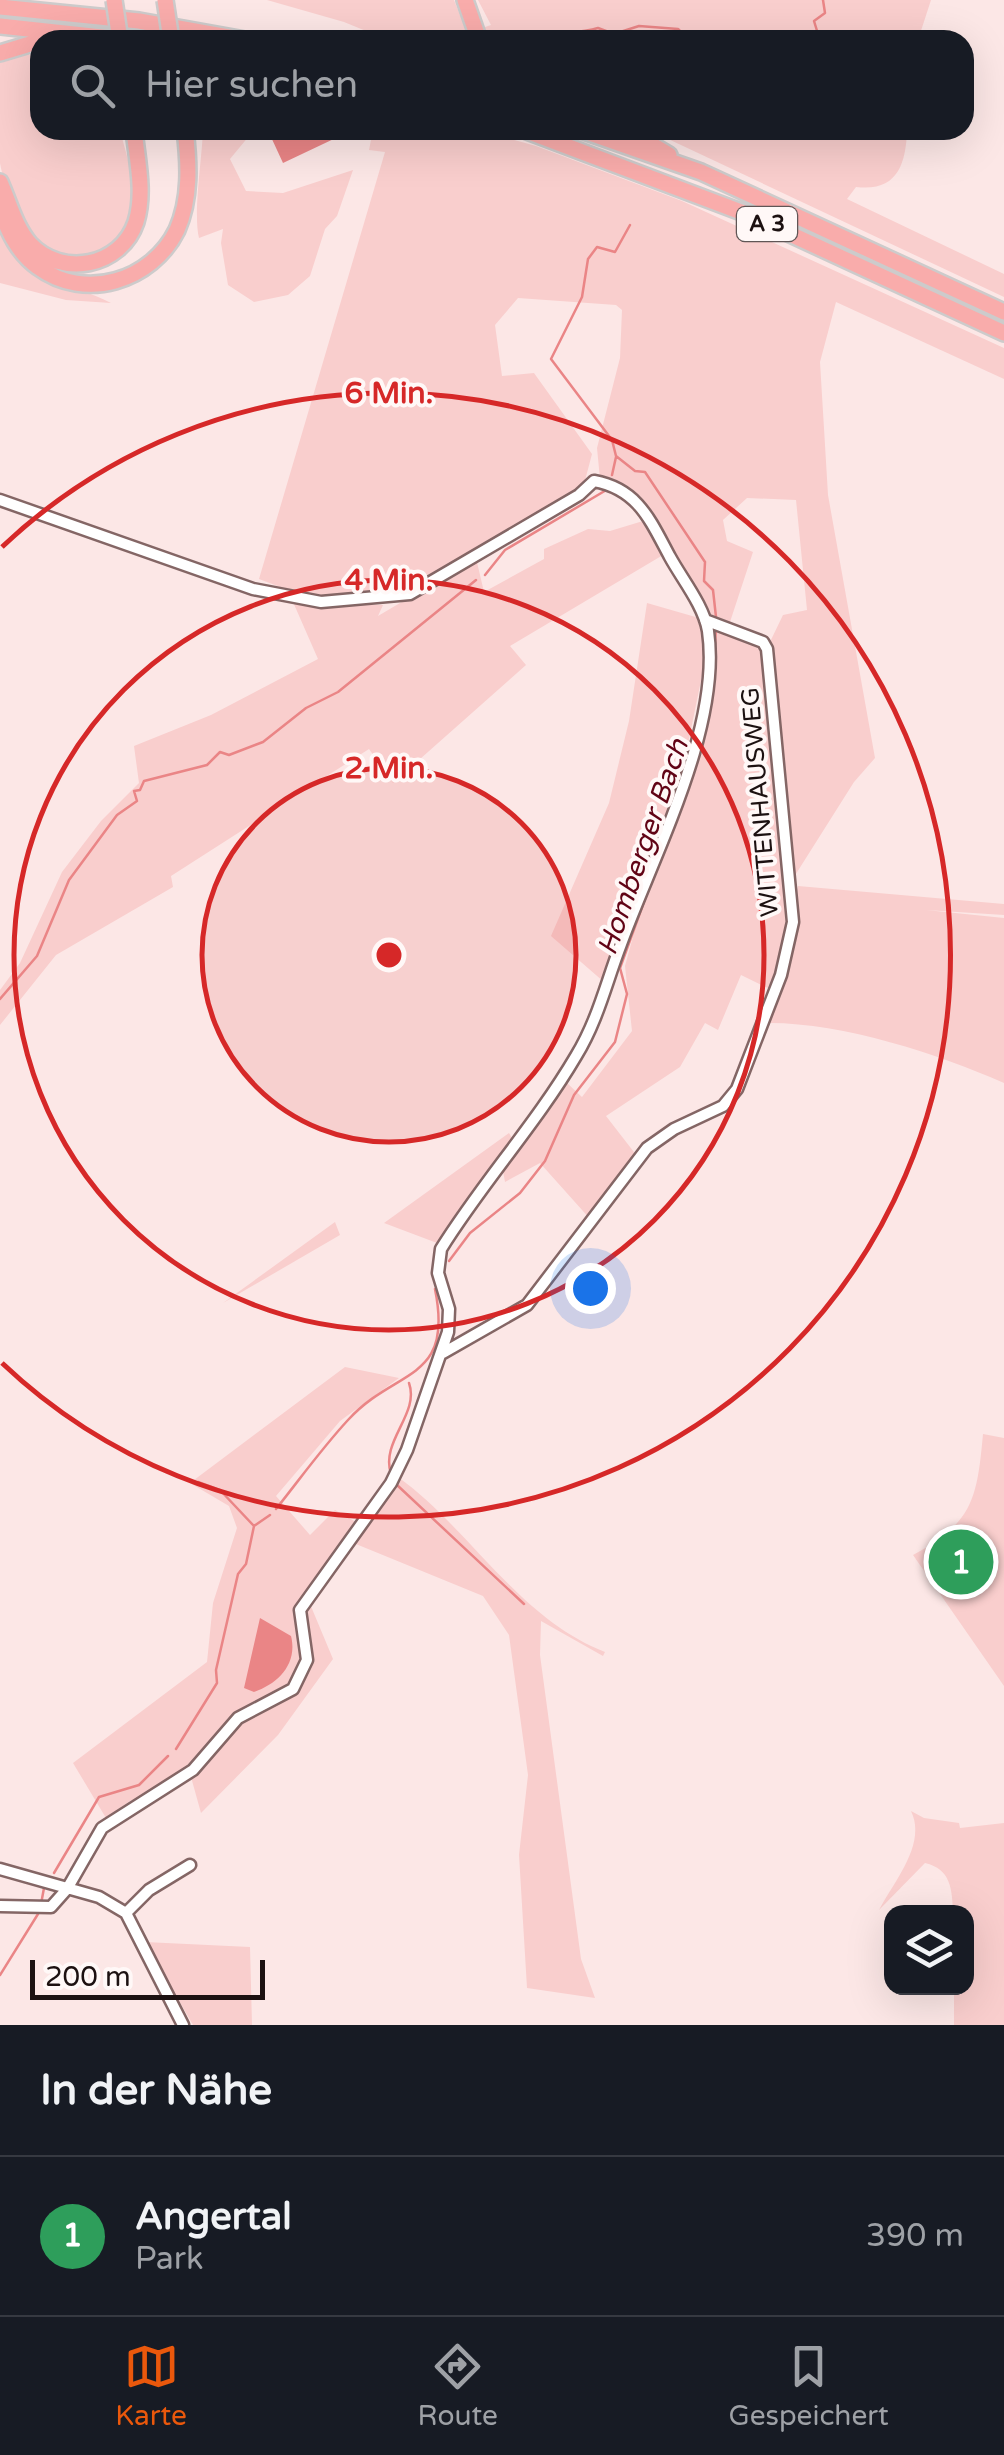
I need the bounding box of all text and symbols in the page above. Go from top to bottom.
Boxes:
search box [30,30,974,140]
icon: search [65,58,120,113]
text: Hier suchen [145,62,358,108]
road number: A 3 [737,207,797,241]
text: 6 Min. [345,375,433,412]
text: 4 Min. [345,562,433,599]
street label: WITTENHAUSWEG [735,686,785,918]
water label: Homberger Bach [590,734,696,959]
text: 2 Min. [345,750,433,787]
centre of rings [371,937,407,973]
your location [565,1263,616,1314]
pin: 1 [928,1524,994,1600]
map controls [884,1905,974,1995]
button: layers [884,1905,974,1995]
scale bar [30,1955,265,2000]
text: 200 m [45,1960,131,1994]
text: In der Nähe [40,2065,272,2116]
text: Angertal [135,2194,292,2240]
text: 1 [62,2217,83,2255]
text: 390 m [866,2217,964,2255]
text: Park [135,2240,203,2278]
tab: Karte [115,2339,187,2433]
tab: Route [417,2339,498,2433]
tab: Gespeichert [728,2339,889,2433]

